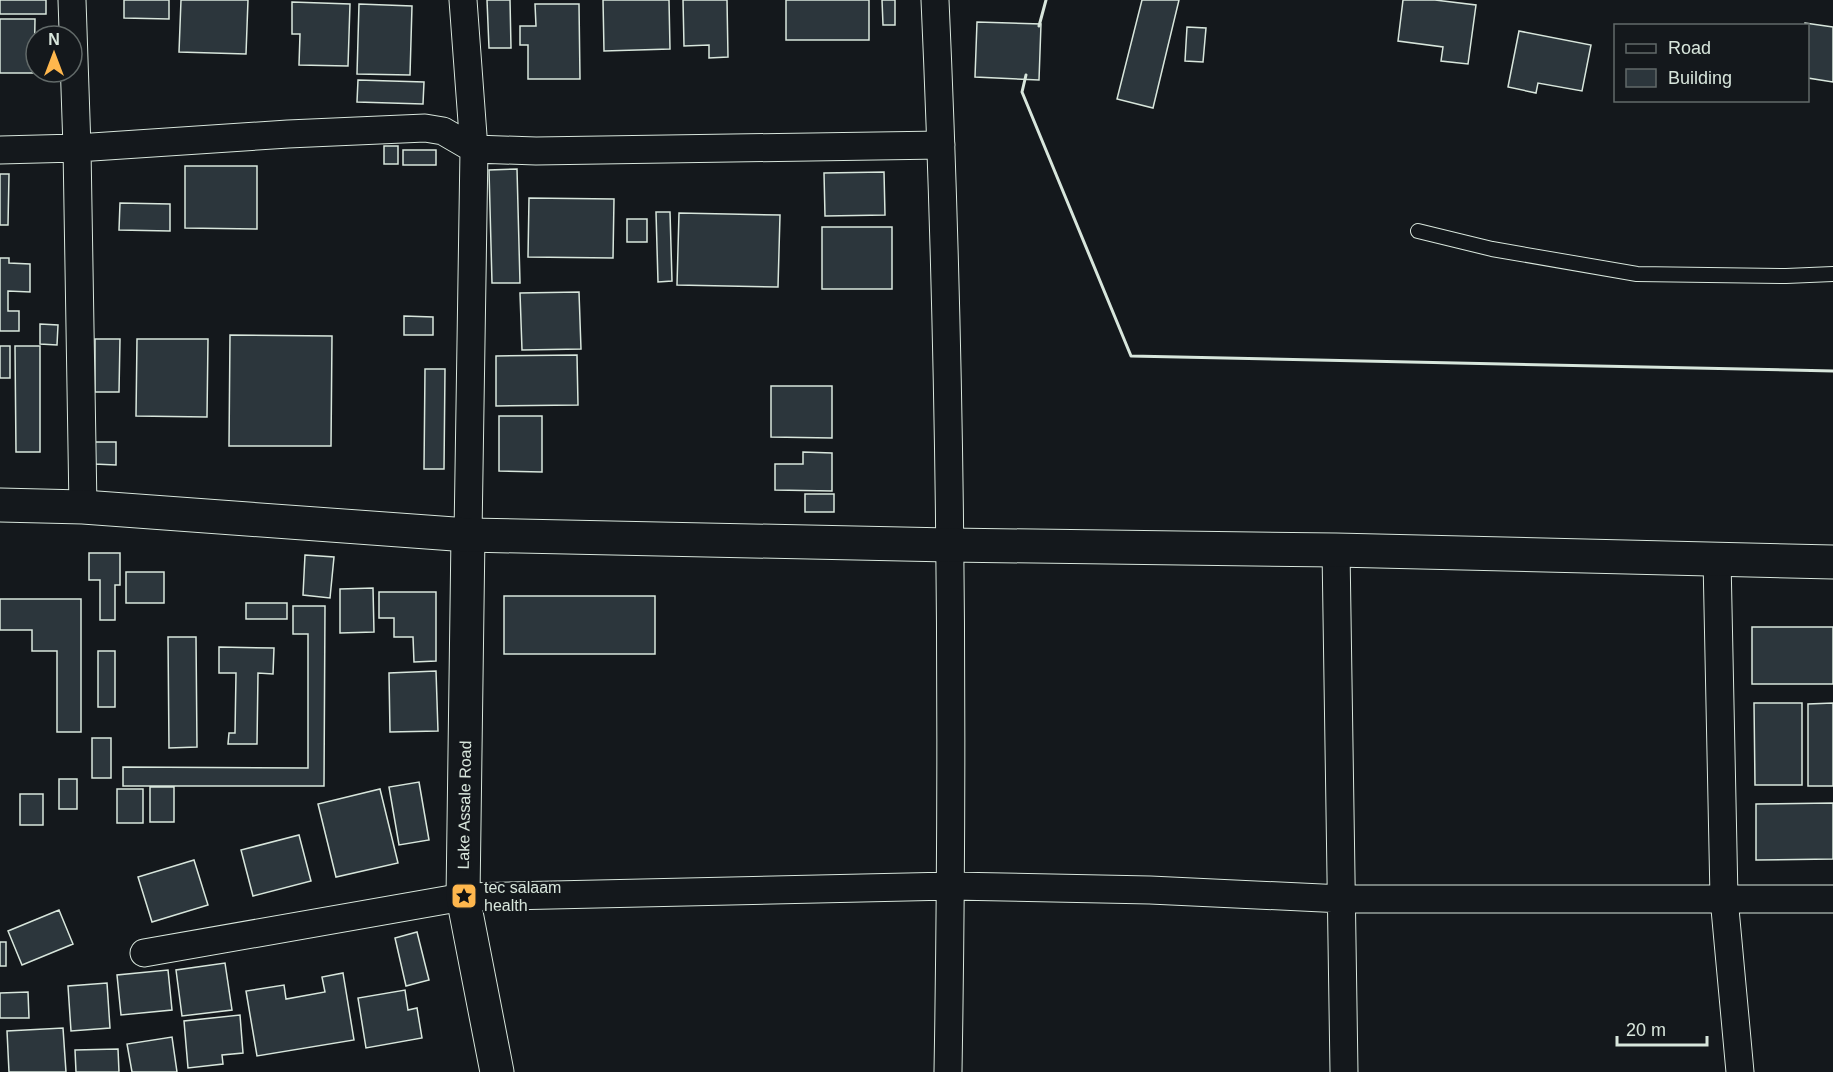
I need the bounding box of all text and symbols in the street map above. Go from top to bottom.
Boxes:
north arrow [24,24,84,84]
legend [1614,24,1809,102]
text: N [48,31,60,48]
text: Road [1668,38,1711,58]
text: Building [1668,68,1732,88]
street label: Lake Assale Road [455,740,474,870]
place label: tec salaam health [484,879,561,914]
place icon: tec salaam health [449,881,479,911]
scale bar [1617,1009,1707,1047]
text: 20 m [1626,1020,1666,1040]

